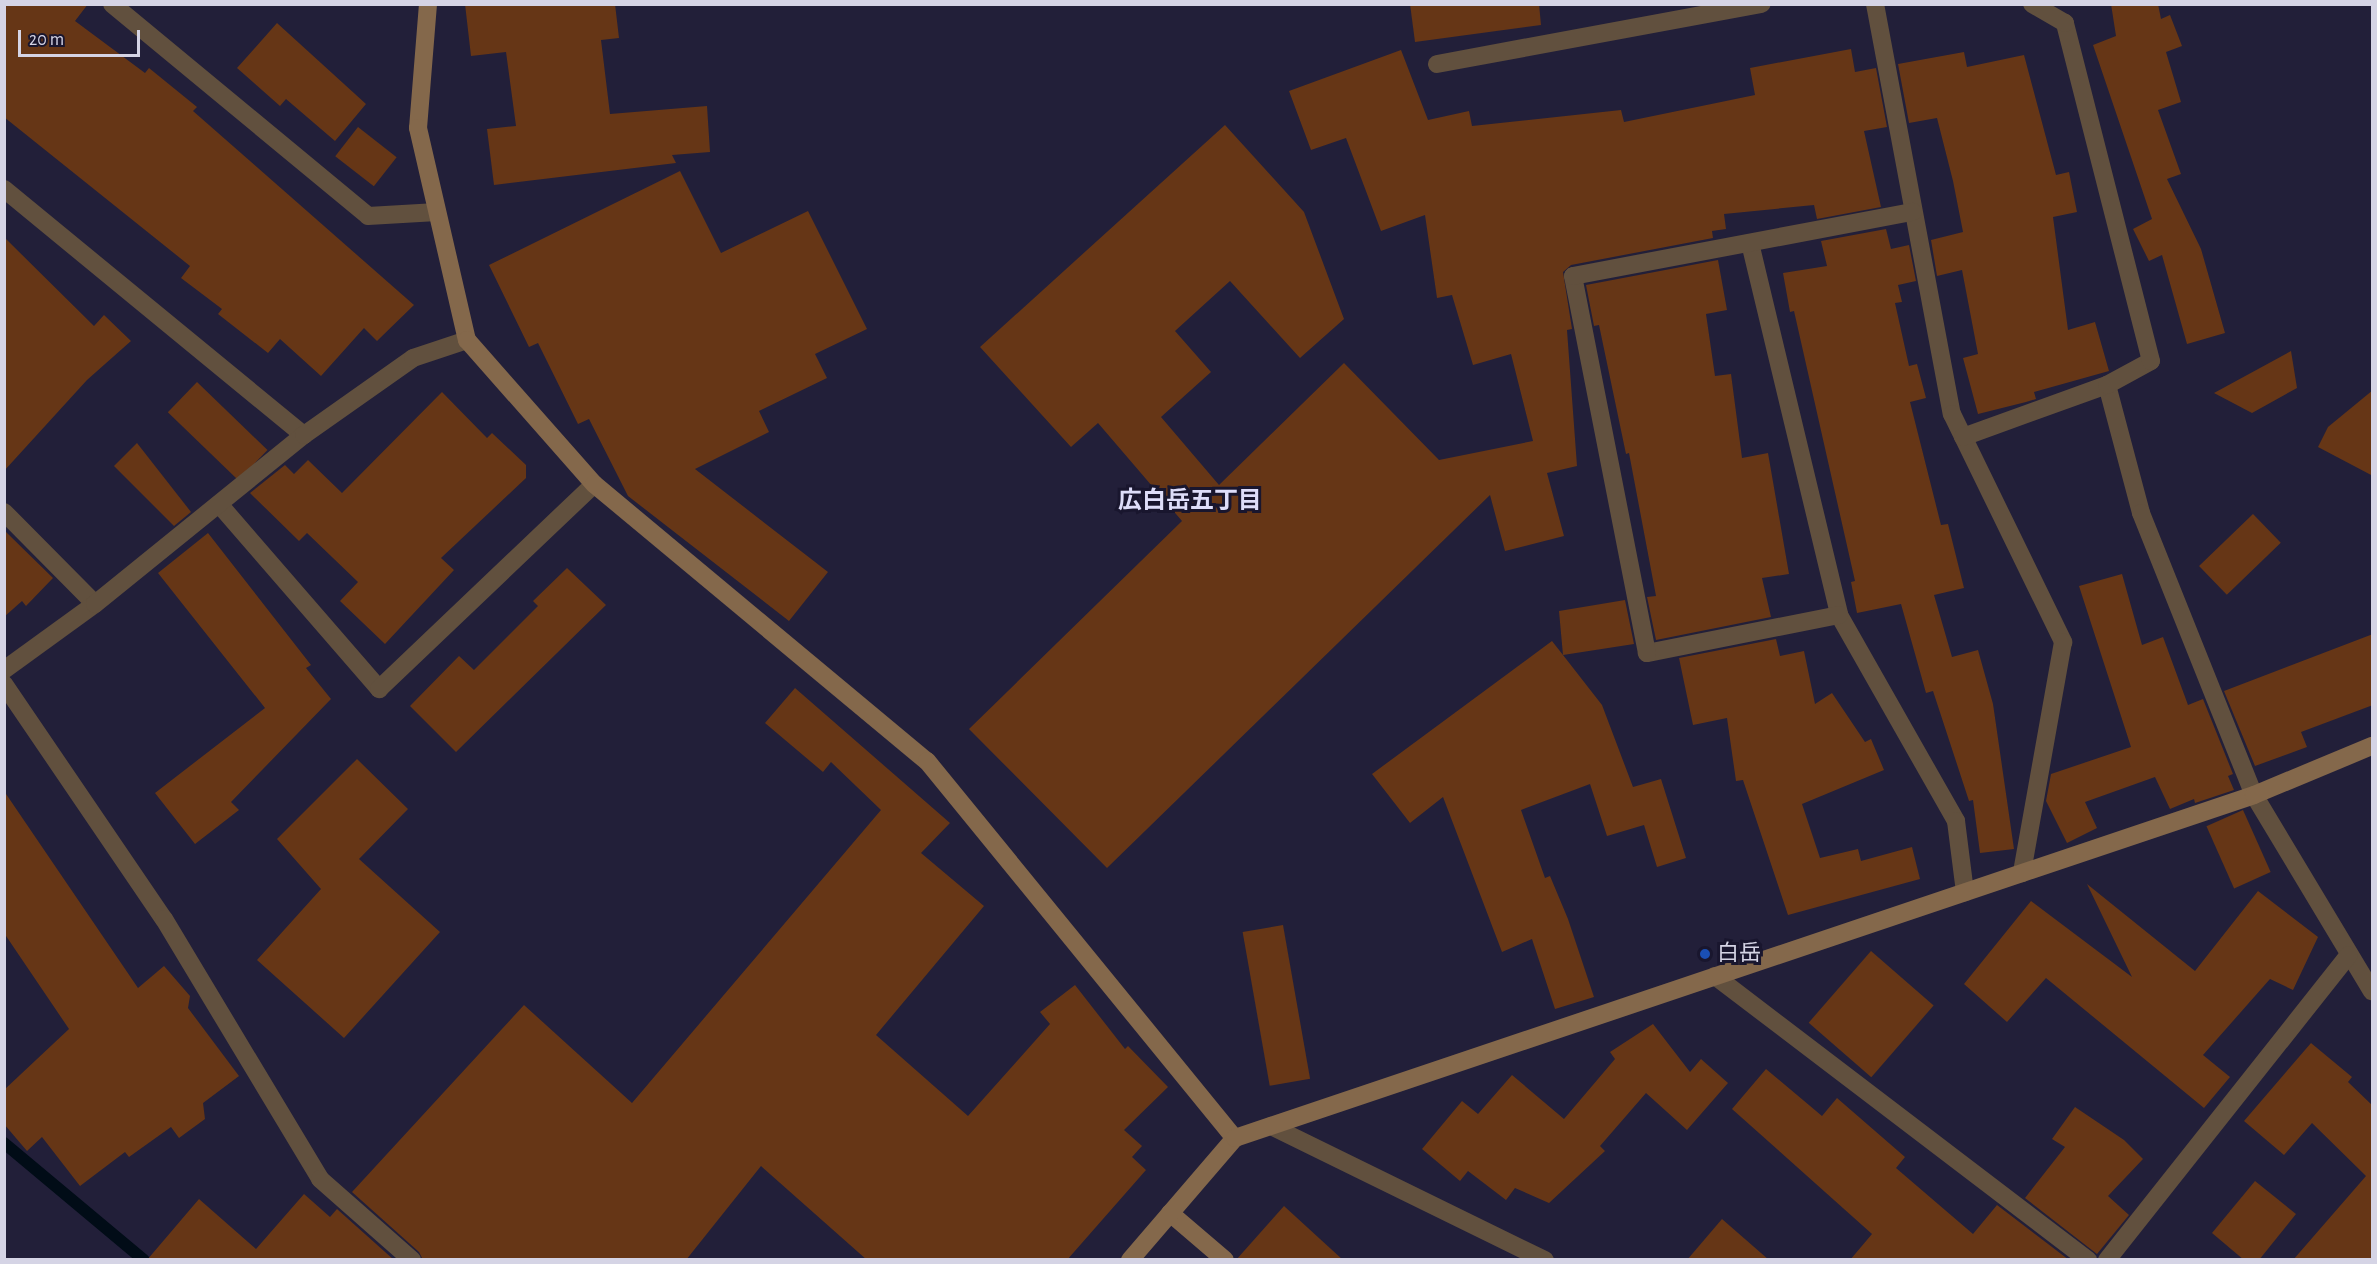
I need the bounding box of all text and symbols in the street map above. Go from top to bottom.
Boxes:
scale bar [21,18,142,56]
text: 20 m [29,31,64,49]
district label: 広白岳五丁目 [1118,488,1262,516]
place label: 白岳 [1717,941,1761,967]
marker: 白岳 [1698,947,1712,961]

